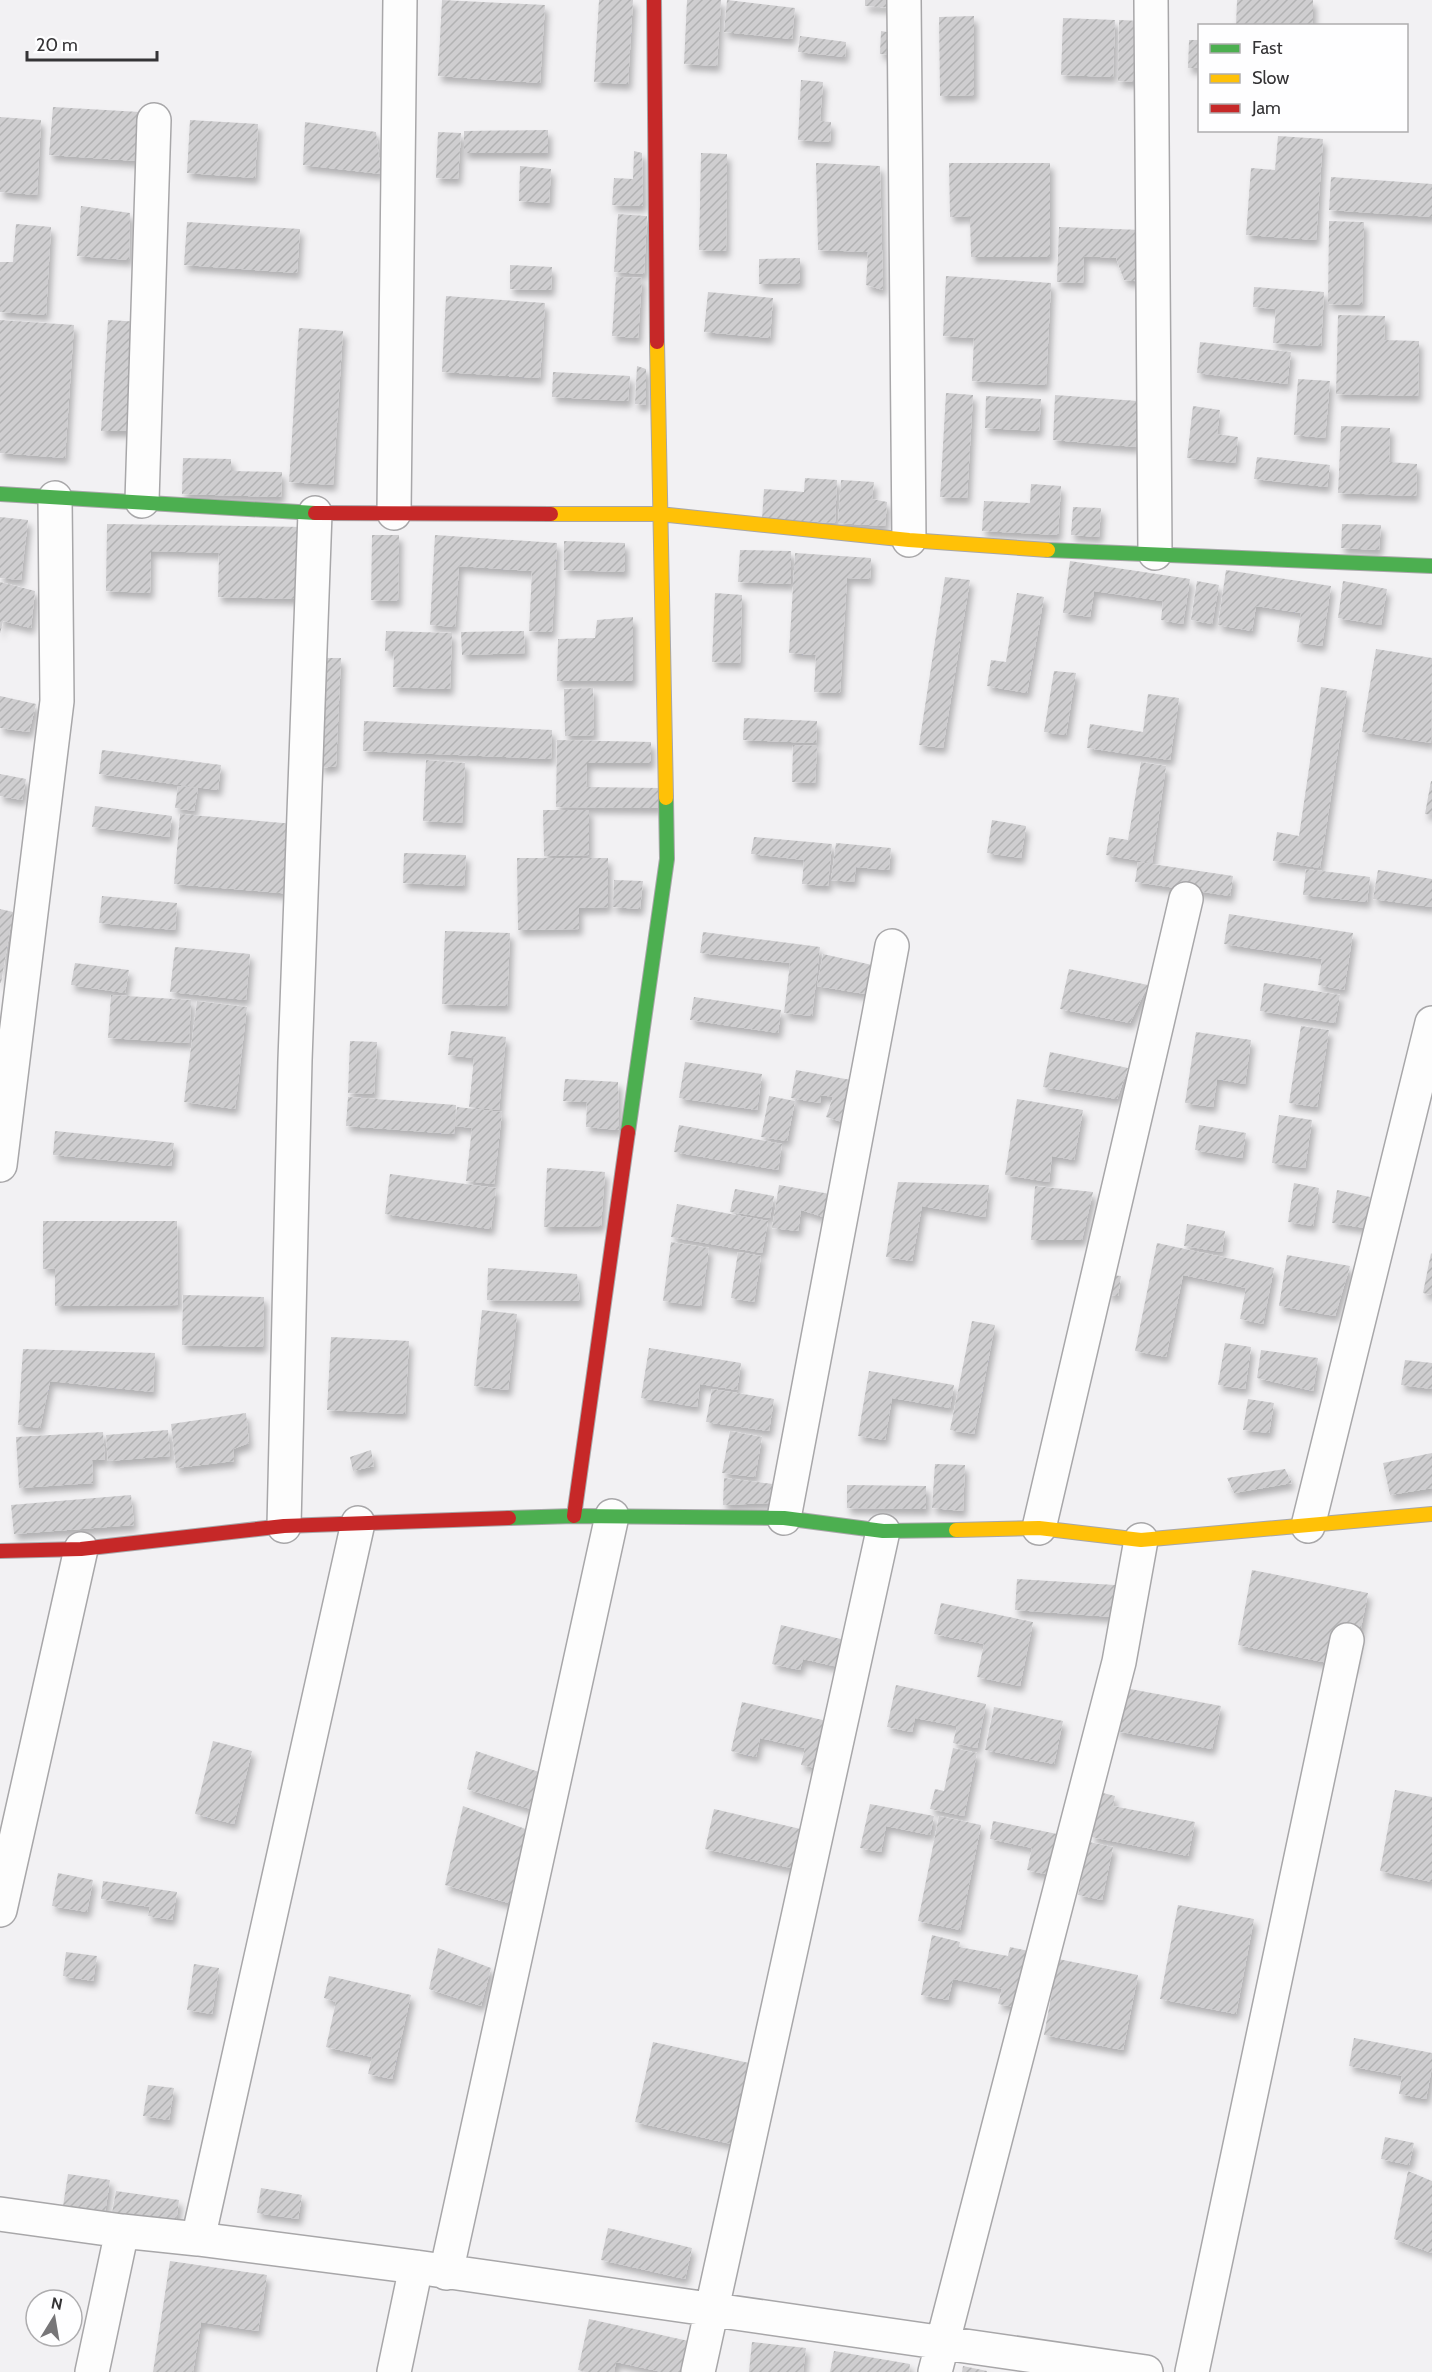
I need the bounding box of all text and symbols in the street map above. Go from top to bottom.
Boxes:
scale bar [27,24,158,62]
legend [1198,24,1408,132]
text: 20 m [36,34,78,56]
text: Fast [1252,37,1283,59]
text: Slow [1252,67,1289,89]
text: Jam [1251,97,1281,119]
north arrow [24,2288,84,2348]
text: N [49,2293,64,2314]

